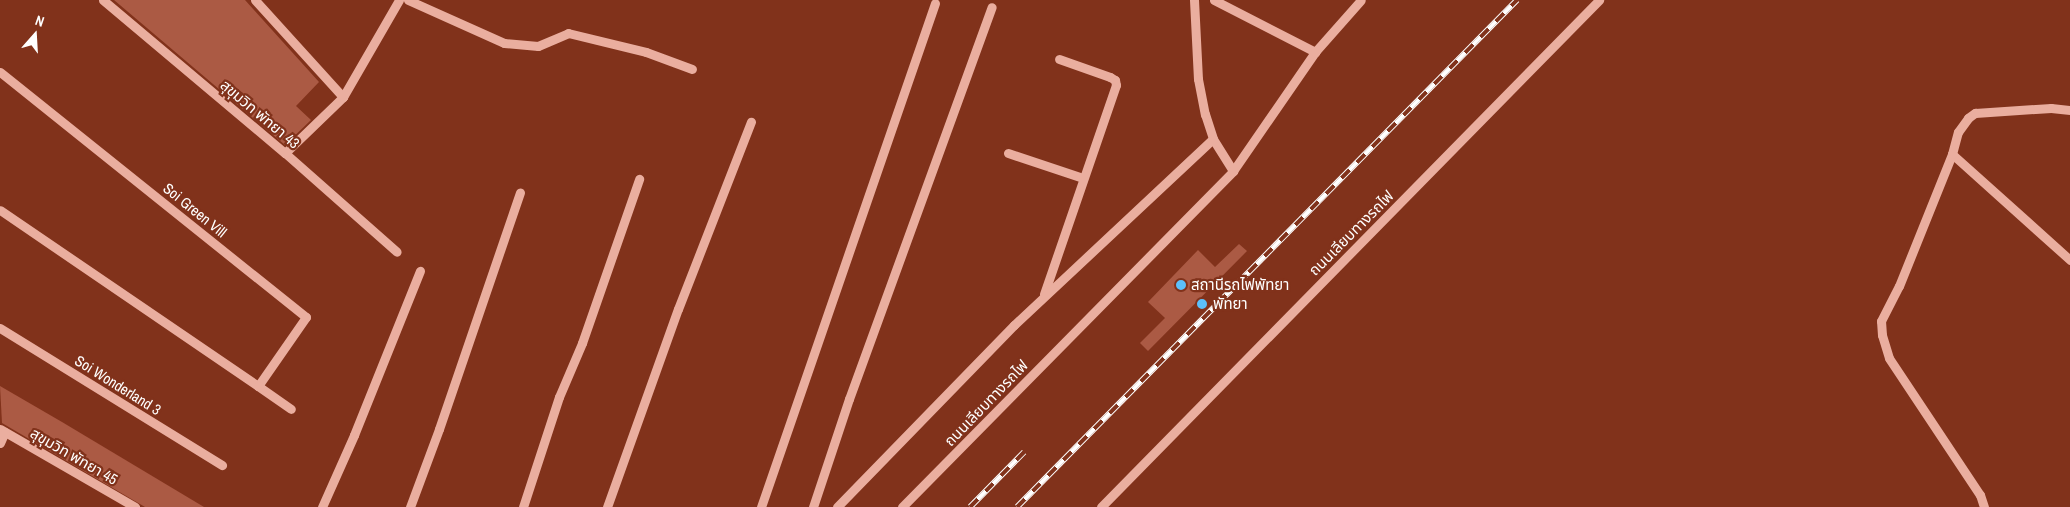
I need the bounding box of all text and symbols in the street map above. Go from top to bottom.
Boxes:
north arrow [10,10,60,60]
text: N [33,11,47,31]
street label: สุขุมวิท พัทยา 43 [217,76,303,152]
street label: Soi Green Vill [160,179,230,241]
street label: ถนนเลียบทางรถไฟ [1305,187,1397,279]
place label: สถานีรถไฟพัทยา [1191,276,1289,294]
marker: สถานีรถไฟพัทยา [1175,279,1187,291]
place label: พัทยา [1213,295,1248,313]
marker: พัทยา [1195,297,1209,311]
street label: Soi Wonderland 3 [72,351,164,419]
street label: ถนนเลียบทางรถไฟ [940,356,1032,450]
street label: สุขุมวิท พัทยา 45 [27,424,121,488]

